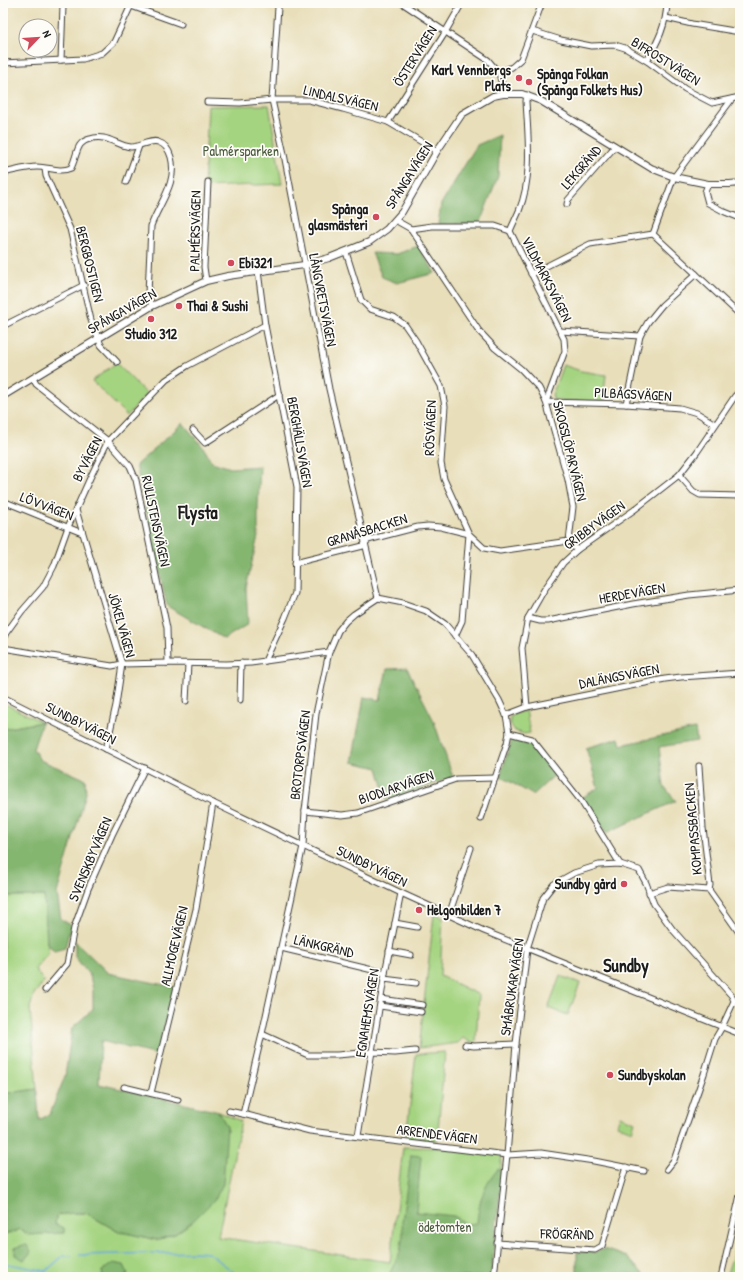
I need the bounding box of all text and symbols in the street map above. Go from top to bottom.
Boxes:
north arrow [18,18,58,58]
street label: ÖSTERVÄGEN [388,22,441,90]
text: N [39,28,55,40]
street label: BIFROSTVÄGEN [628,32,704,89]
place label: Karl Vennbergs Plats [431,60,512,95]
place label: Spånga Folkan (Spånga Folkets Hus) [537,64,643,101]
marker: Karl Vennbergs Plats [514,73,524,83]
marker: Spånga Folkan (Spånga Folkets Hus) [524,77,534,87]
street label: LINDALSVÄGEN [302,80,380,115]
street label: SPÅNGAVÄGEN [380,137,437,212]
street label: LEKGRÄND [556,140,605,193]
park label: Palmérsparken [203,141,279,161]
street label: PALMÉRSVÄGEN [184,190,205,272]
place label: Spånga glasmästeri [308,199,369,236]
marker: Spånga glasmästeri [371,212,381,222]
street label: BERGBOSTIGEN [72,224,109,304]
street label: VILDMARKSVÄGEN [518,233,577,325]
street label: LÅNGVRETSVÄGEN [305,252,342,348]
place label: Ebi321 [239,253,272,272]
marker: Ebi321 [226,258,236,268]
street label: SPÅNGAVÄGEN [84,283,159,338]
place label: Thai & Sushi [186,296,248,315]
marker: Thai & Sushi [174,301,184,311]
marker: Studio 312 [146,314,156,324]
place label: Studio 312 [125,324,178,343]
street label: PILBÅGSVÄGEN [594,382,672,405]
street label: BERGHÄLLSVÄGEN [283,395,318,489]
street label: SKOGSLÖPARVÄGEN [549,399,592,503]
street label: RÖSVÄGEN [419,400,440,456]
street label: BYVÄGEN [67,433,106,485]
street label: RULLSTENSVÄGEN [138,474,175,568]
street label: LÖVVÄGEN [18,487,77,524]
street label: GRIBBYVÄGEN [559,496,628,553]
district label: Flysta [177,500,219,526]
street label: GRANÅSBACKEN [324,508,409,551]
street label: HERDEVÄGEN [597,577,667,608]
street label: JÖKELVÄGEN [104,590,141,660]
street label: DALÄNGSVÄGEN [577,658,661,693]
street label: SUNDBYVÄGEN [43,697,120,748]
street label: BROTORPSVÄGEN [285,709,314,801]
street label: BIODLARVÄGEN [356,765,436,808]
street label: KOMPASSBACKEN [679,782,706,876]
street label: SVENSKBYVÄGEN [63,814,116,904]
street label: SUNDBYVÄGEN [334,840,411,891]
place label: Sundby gård [555,874,617,895]
marker: Sundby gård [619,879,629,889]
place label: Helgonbilden 7 [427,900,501,921]
street label: ALLMOGEVÄGEN [155,904,192,988]
marker: Helgonbilden 7 [414,905,424,915]
street label: LÄNKGRÄND [292,929,356,962]
street label: SMÅBRUKARVÄGEN [495,937,528,1037]
district label: Sundby [603,953,649,979]
street label: EGNAHEMSVÄGEN [350,967,383,1059]
place label: Sundbyskolan [618,1065,686,1086]
marker: Sundbyskolan [605,1070,615,1080]
street label: ARRENDEVÄGEN [396,1119,478,1148]
park label: ödetomten [418,1217,472,1236]
street label: FRÖGRÄND [539,1224,594,1243]

